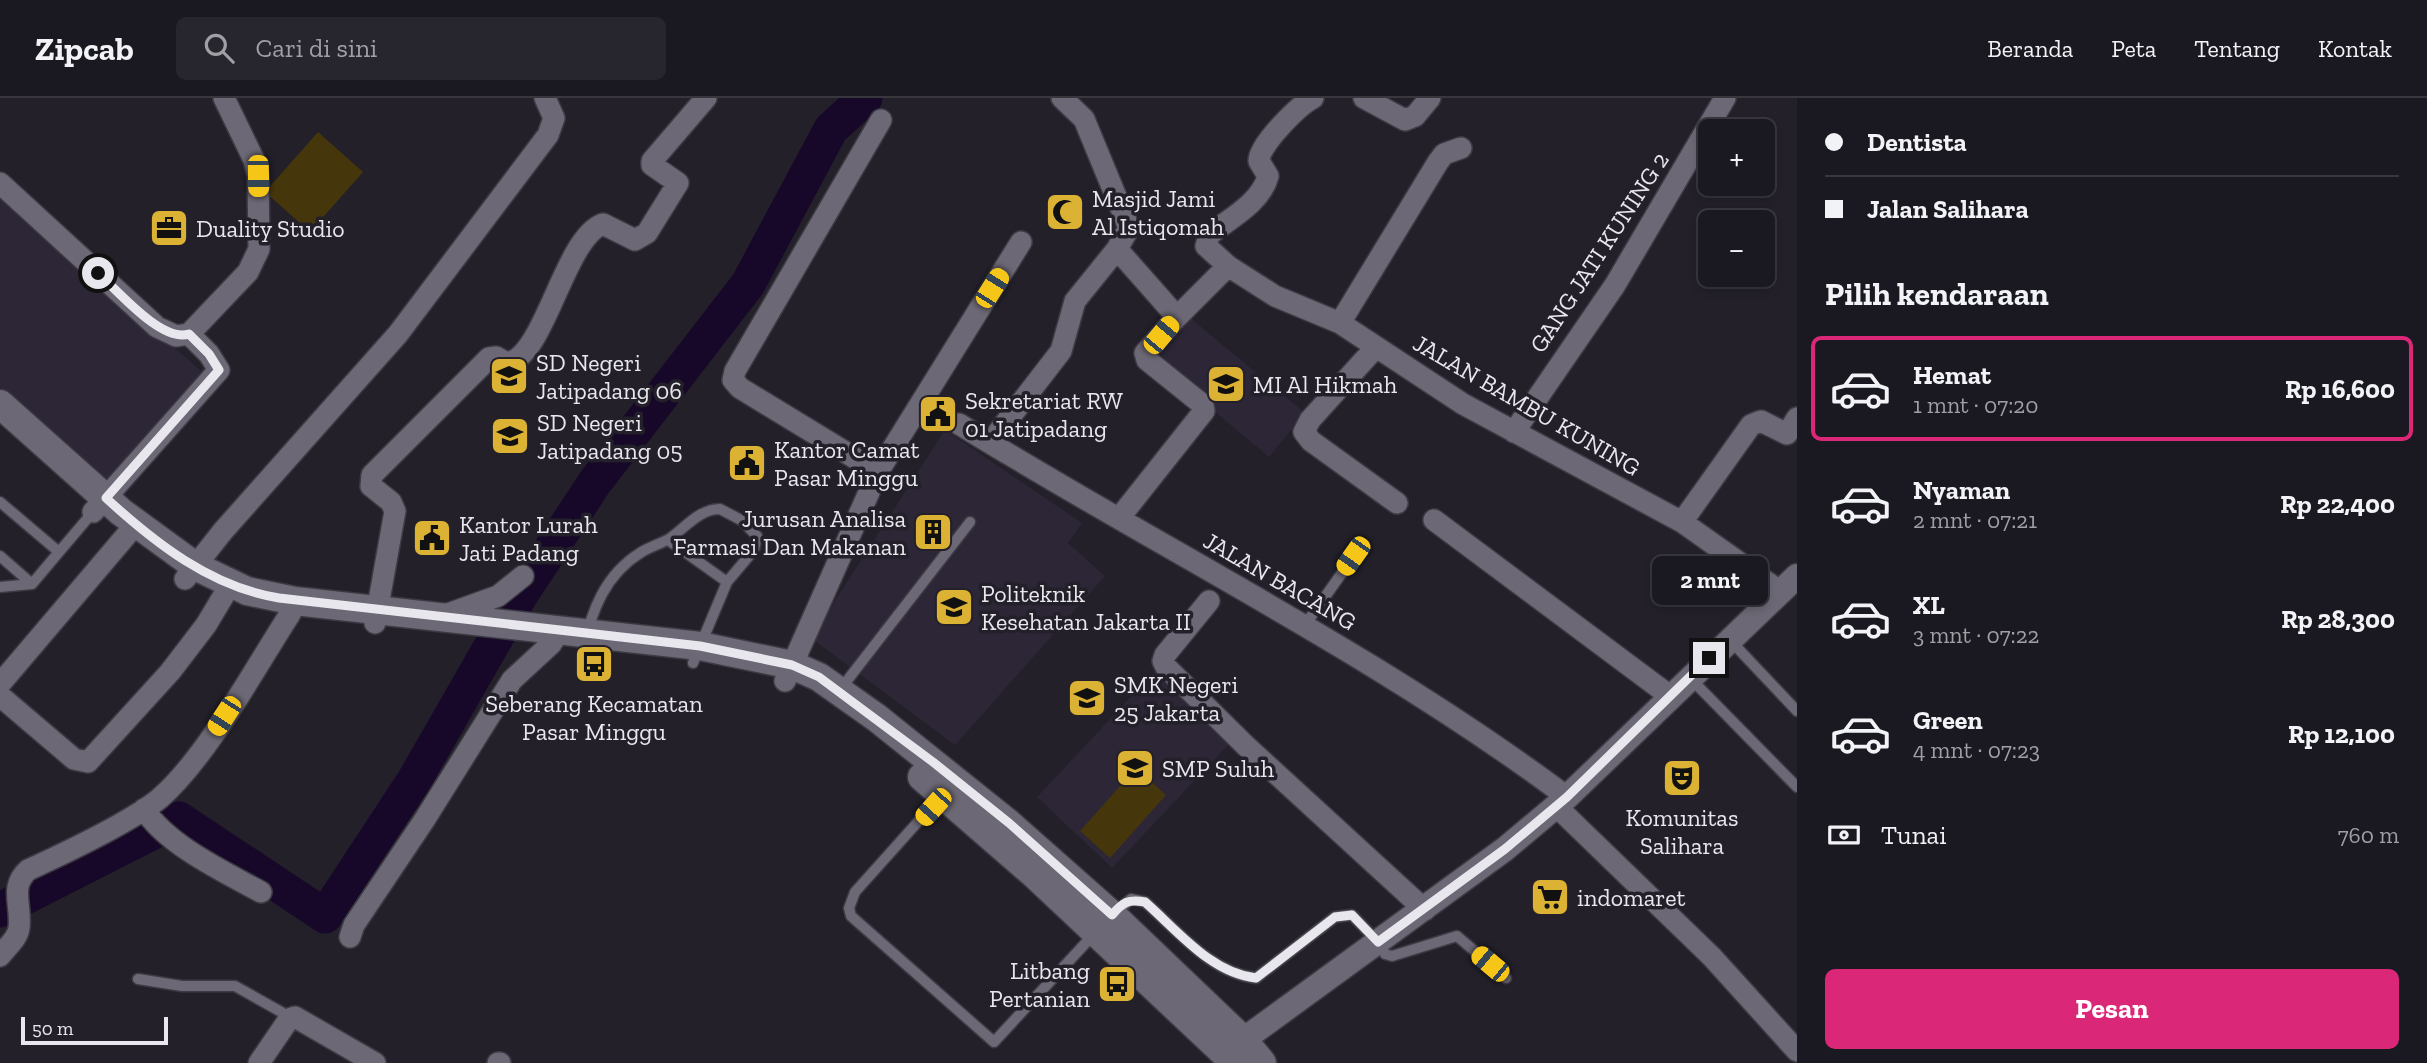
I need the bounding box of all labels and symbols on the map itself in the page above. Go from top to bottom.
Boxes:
street label: GANG JATI KUNING 2 [1523,146,1675,358]
car [248,155,269,197]
place label: Masjid Jami Al Istiqomah [1092,184,1225,241]
mosque icon: Masjid Jami Al Istiqomah [1044,191,1086,233]
office icon: Duality Studio [148,207,190,249]
place label: Duality Studio [196,214,345,243]
route start [82,257,114,289]
car [972,265,1013,311]
car [1140,312,1183,358]
street label: JALAN BAMBU KUNING [1408,328,1646,482]
place label: SD Negeri Jatipadang 06 [536,348,682,405]
school or university icon: SD Negeri Jatipadang 06 [488,355,530,397]
school or university icon: MI Al Hikmah [1205,363,1247,405]
place label: MI Al Hikmah [1253,370,1398,399]
place label: Sekretariat RW 01 Jatipadang [965,386,1123,443]
public building icon: Sekretariat RW 01 Jatipadang [917,393,959,435]
place label: SD Negeri Jatipadang 05 [537,408,683,465]
school or university icon: SD Negeri Jatipadang 05 [489,415,531,457]
place label: Kantor Camat Pasar Minggu [774,435,920,492]
public building icon: Kantor Camat Pasar Minggu [726,442,768,484]
place label: Jurusan Analisa Farmasi Dan Makanan [673,504,906,561]
place label: Kantor Lurah Jati Padang [459,510,598,567]
building icon: Jurusan Analisa Farmasi Dan Makanan [912,511,954,553]
public building icon: Kantor Lurah Jati Padang [411,517,453,559]
street label: JALAN BACANG [1198,526,1362,636]
car [1333,533,1374,579]
callout: 2 mnt [1651,556,1767,606]
place label: Politeknik Kesehatan Jakarta II [981,579,1191,636]
school or university icon: Politeknik Kesehatan Jakarta II [933,586,975,628]
route end [1693,642,1725,674]
bus stop icon: Seberang Kecamatan Pasar Minggu [573,643,615,685]
place label: SMK Negeri 25 Jakarta [1114,670,1238,727]
school or university icon: SMK Negeri 25 Jakarta [1066,677,1108,719]
place label: Seberang Kecamatan Pasar Minggu [485,689,703,746]
car [204,693,245,739]
school or university icon: SMP Suluh [1114,747,1156,789]
place label: SMP Suluh [1162,754,1275,783]
theatre icon: Komunitas Salihara [1661,757,1703,799]
car [912,784,955,830]
place label: Komunitas Salihara [1626,803,1738,860]
supermarket icon: indomaret [1529,876,1571,918]
place label: indomaret [1577,883,1686,912]
car [1468,942,1513,986]
place label: Litbang Pertanian [989,956,1090,1013]
bus stop icon: Litbang Pertanian [1096,963,1138,1005]
scale bar [21,1014,168,1046]

